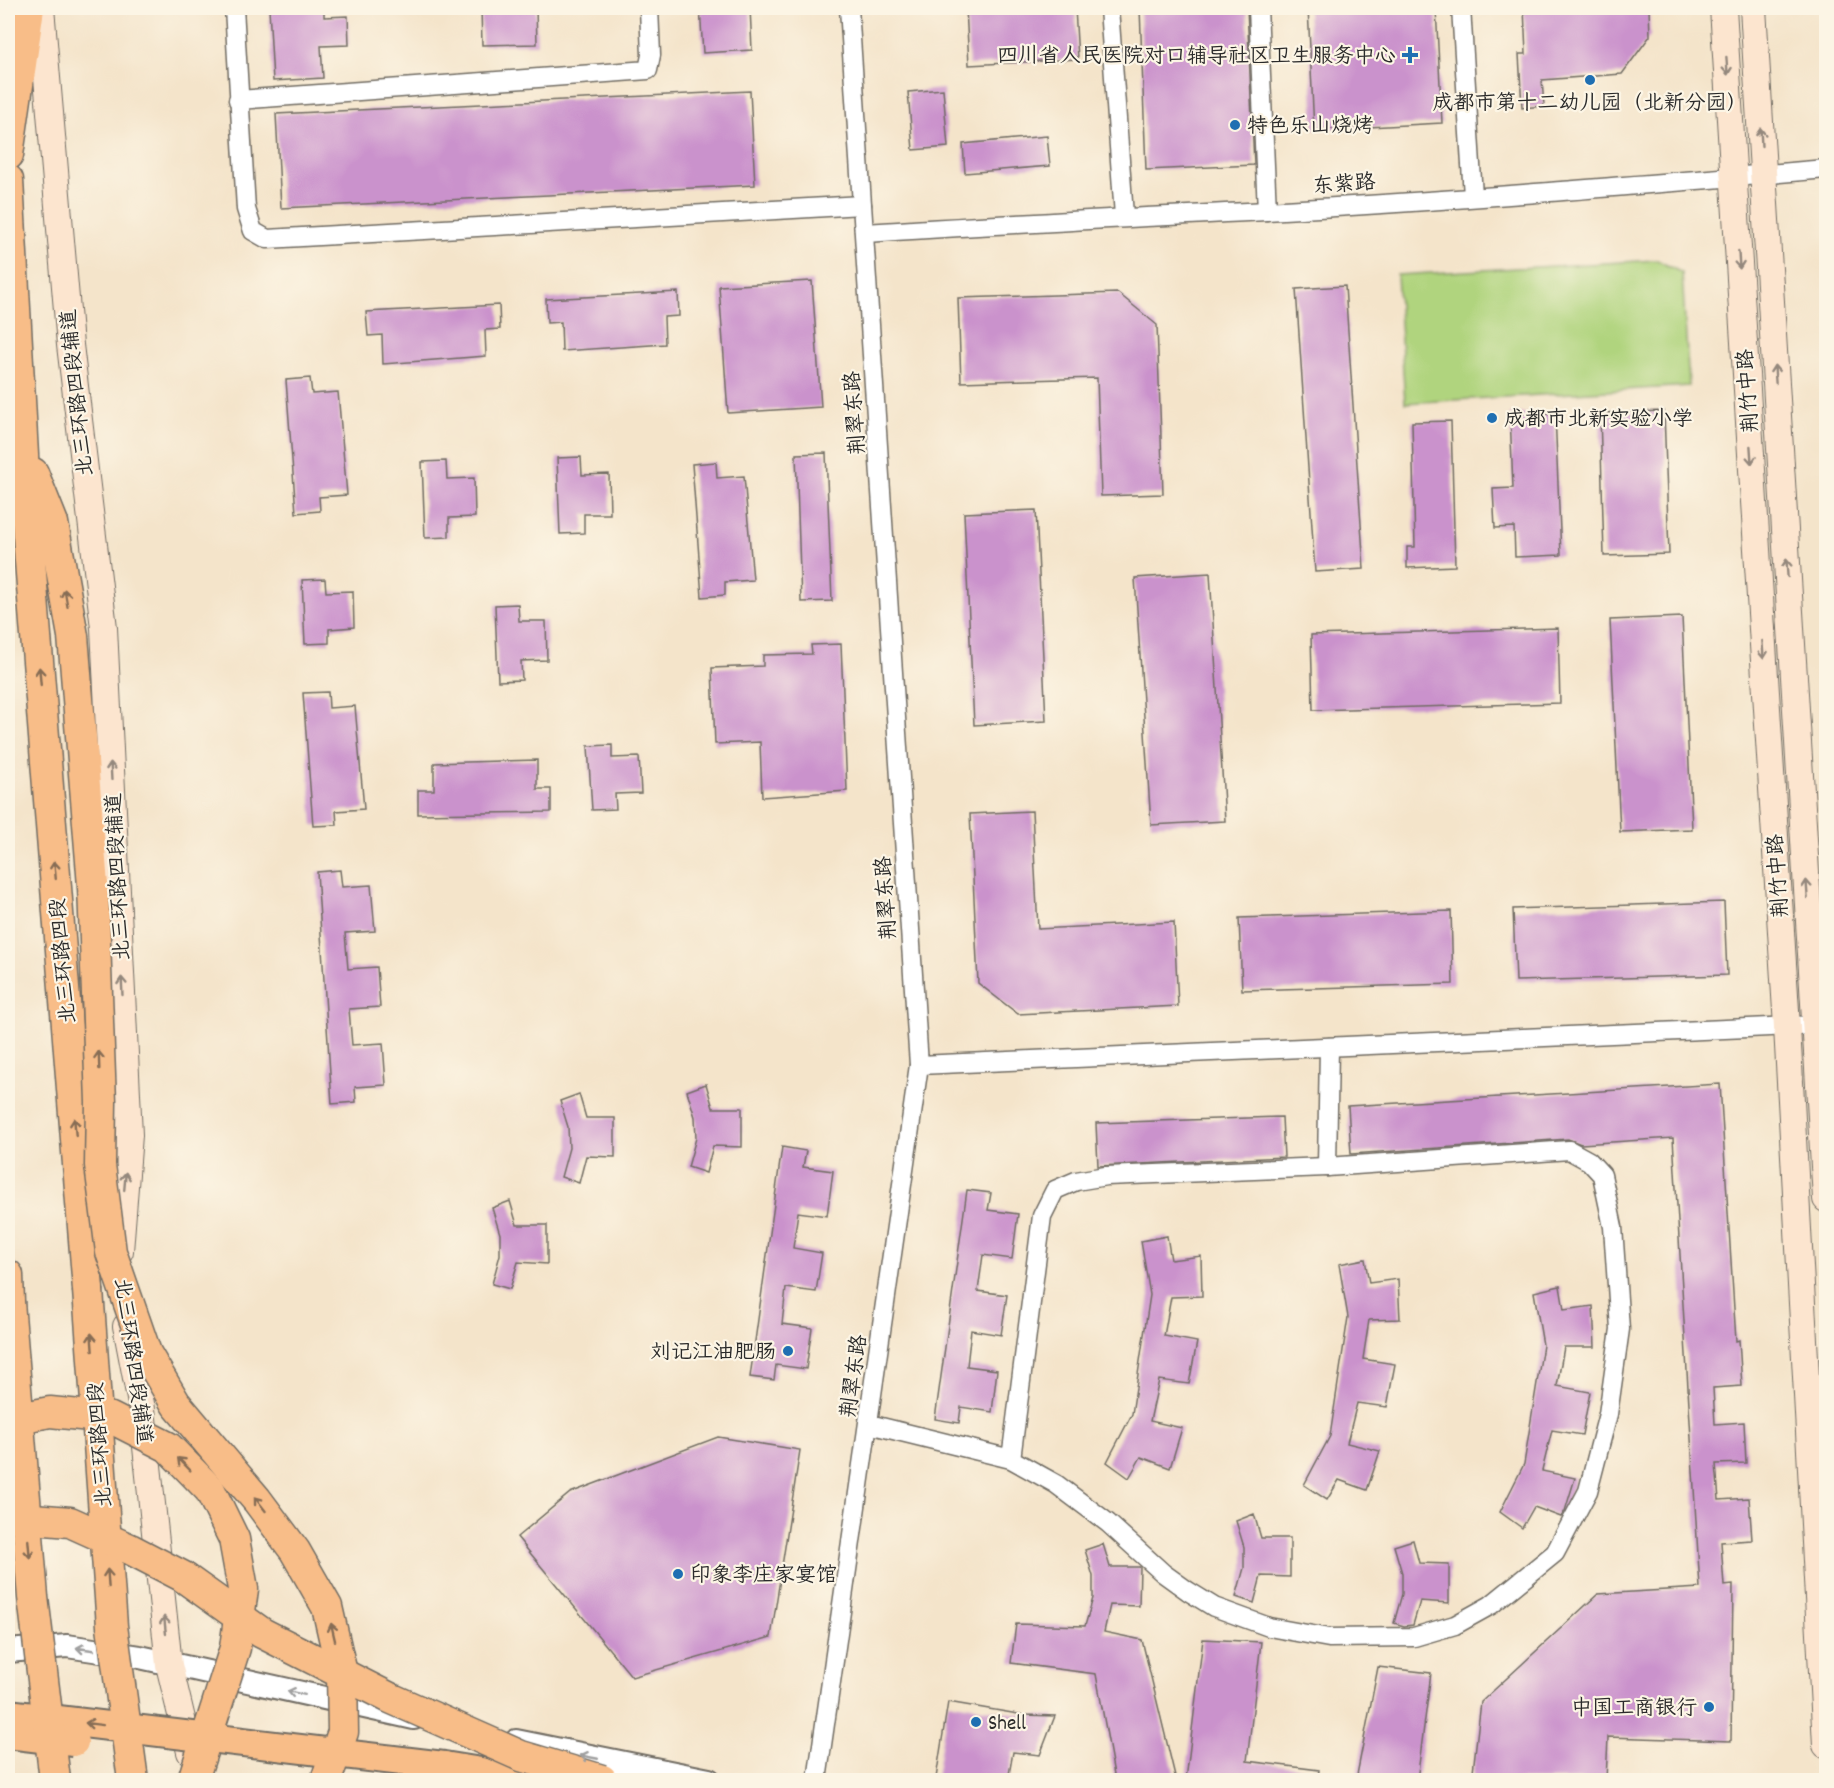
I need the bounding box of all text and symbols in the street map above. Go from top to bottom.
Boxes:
place label: 四川省人民医院对口辅导社区卫生服务中心 [997,43,1396,73]
marker: 四川省人民医院对口辅导社区卫生服务中心 [1401,46,1419,64]
one-way arrow [1721,55,1732,75]
marker: 成都市第十二幼儿园（北新分园） [1583,73,1597,87]
place label: 成都市第十二幼儿园（北新分园） [1433,90,1748,120]
place label: 特色乐山烧烤 [1247,113,1373,143]
marker: 特色乐山烧烤 [1228,118,1242,132]
one-way arrow [1755,128,1766,148]
street label: 东紫路 [1312,169,1377,203]
one-way arrow [1734,250,1745,270]
street label: 北三环路四段辅道 [55,308,103,478]
street label: 荆竹中路 [1732,348,1768,434]
one-way arrow [1770,364,1781,384]
street label: 荆翠东路 [839,370,875,456]
place label: 成都市北新实验小学 [1504,406,1693,436]
marker: 成都市北新实验小学 [1485,411,1499,425]
one-way arrow [1746,445,1757,465]
one-way arrow [1782,559,1793,579]
one-way arrow [60,589,71,609]
one-way arrow [1758,639,1769,659]
one-way arrow [34,666,45,686]
one-way arrow [106,761,117,781]
street label: 北三环路四段辅道 [101,792,139,962]
street label: 荆竹中路 [1762,833,1798,919]
street label: 荆翠东路 [870,855,906,941]
one-way arrow [49,861,60,881]
one-way arrow [1802,879,1813,899]
street label: 北三环路四段 [45,897,85,1025]
one-way arrow [116,977,127,997]
one-way arrow [94,1051,105,1071]
one-way arrow [69,1118,80,1138]
one-way arrow [120,1172,131,1192]
street label: 北三环路四段辅道 [104,1276,158,1447]
one-way arrow [86,1332,97,1352]
street label: 荆翠东路 [835,1333,877,1420]
place label: 刘记江油肥肠 [650,1339,776,1369]
marker: 刘记江油肥肠 [781,1344,795,1358]
street label: 北三环路四段 [83,1381,121,1509]
one-way arrow [177,1456,192,1471]
one-way arrow [253,1497,266,1513]
one-way arrow [24,1538,35,1558]
place label: 印象李庄家宴馆 [690,1562,837,1592]
marker: 印象李庄家宴馆 [671,1567,685,1581]
one-way arrow [103,1569,114,1589]
one-way arrow [159,1615,170,1635]
one-way arrow [326,1623,338,1642]
one-way arrow [76,1643,95,1654]
one-way arrow [287,1686,306,1698]
place label: 中国工商银行 [1571,1695,1697,1725]
marker: 中国工商银行 [1702,1700,1716,1714]
place label: Shell [988,1710,1026,1740]
marker: Shell [969,1715,983,1729]
one-way arrow [85,1718,105,1729]
one-way arrow [580,1751,600,1762]

